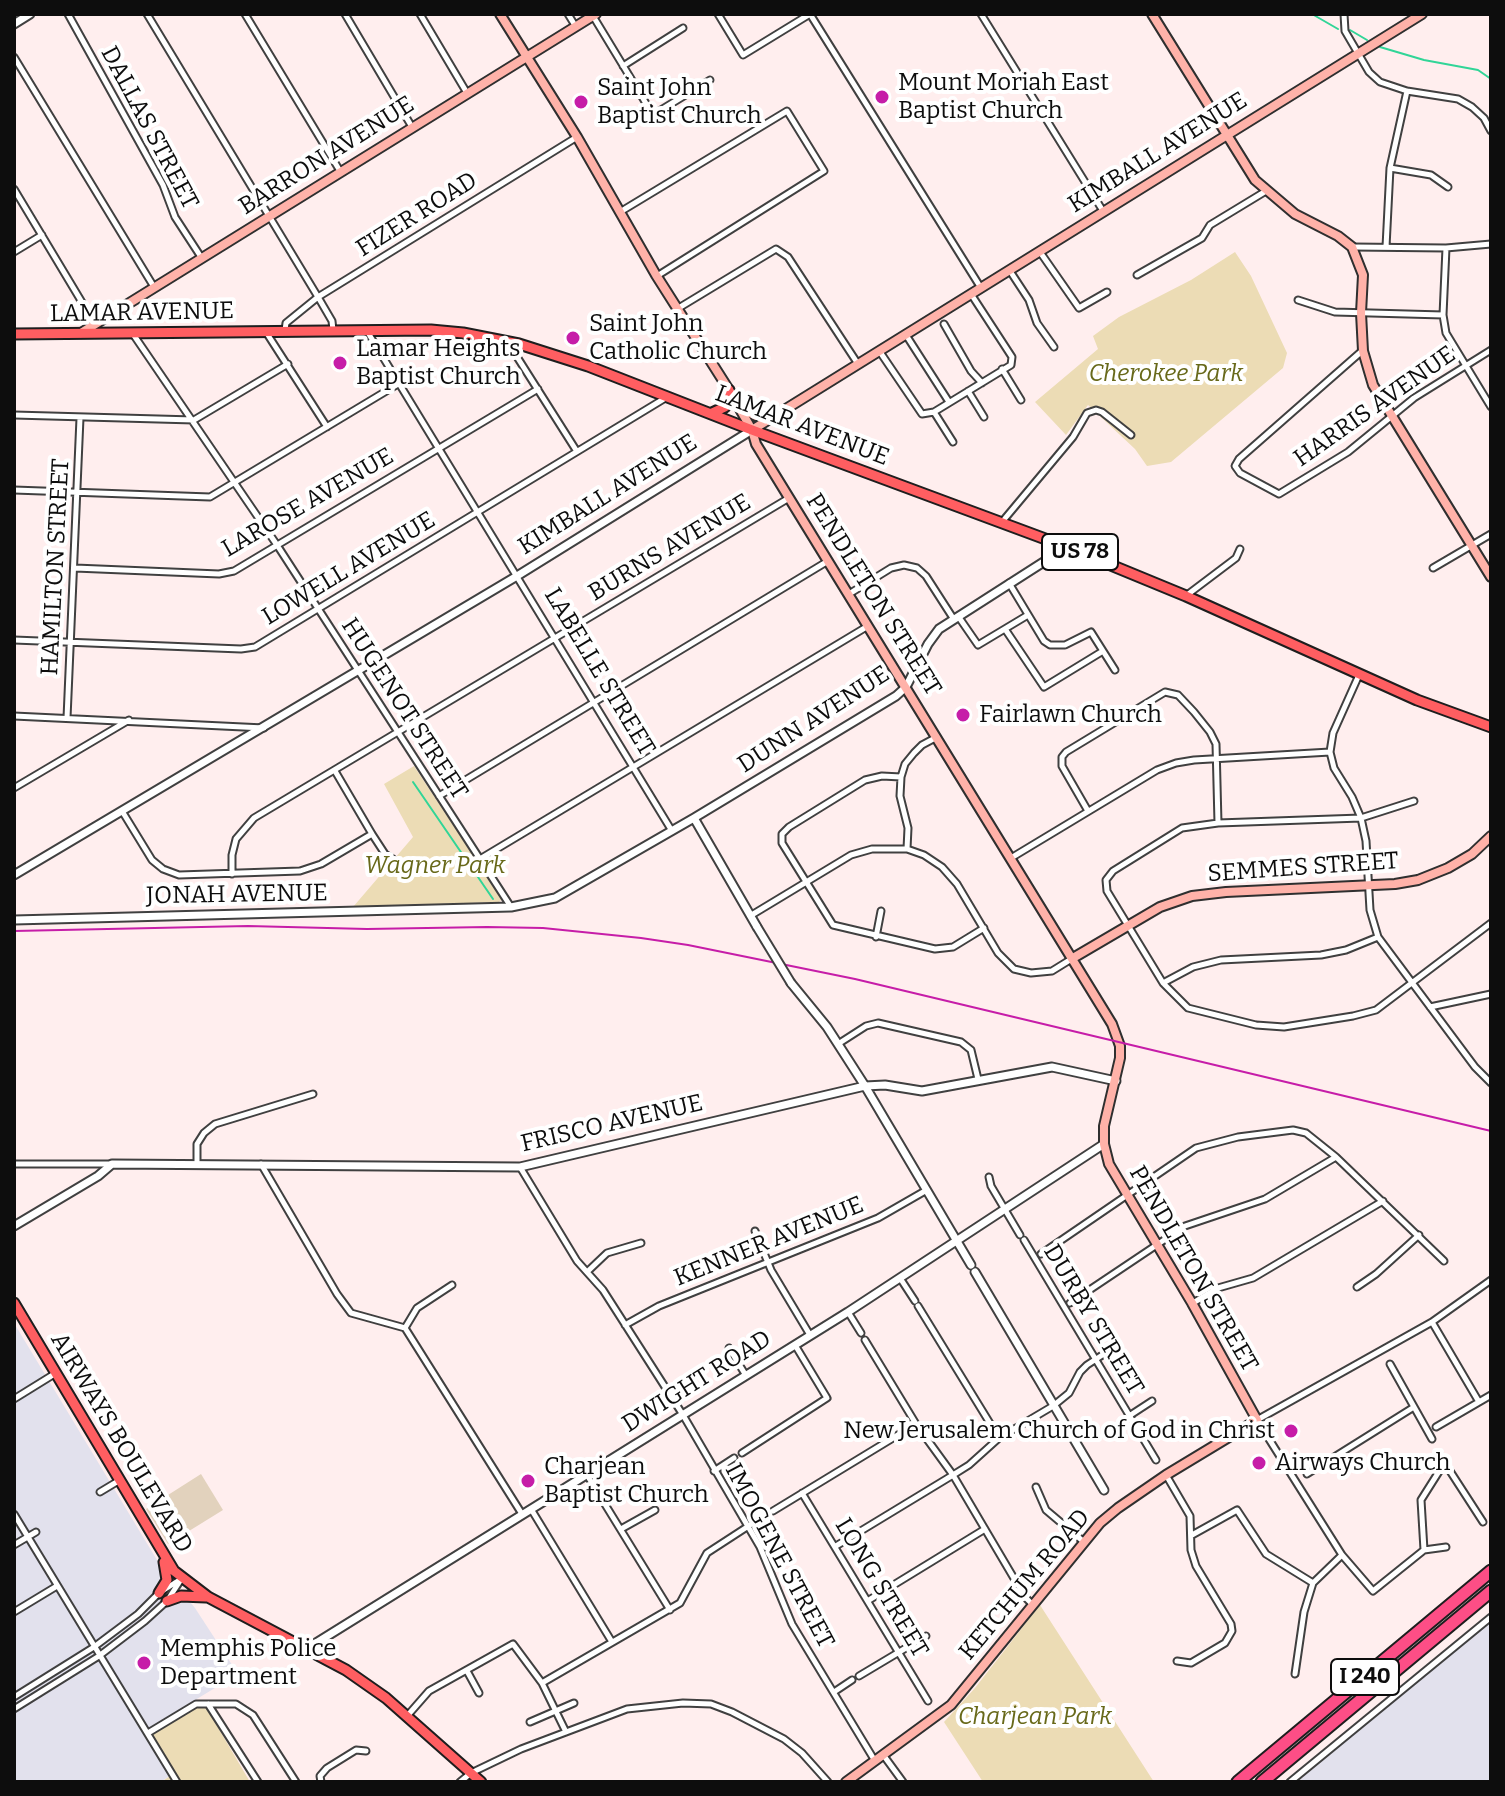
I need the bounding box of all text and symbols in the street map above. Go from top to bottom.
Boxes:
street label: DALLAS STREET [94,42,204,214]
place label: Mount Moriah East Baptist Church [898,69,1109,125]
place label: Saint John Baptist Church [597,74,762,130]
street label: KIMBALL AVENUE [1063,86,1253,220]
marker: Mount Moriah East Baptist Church [873,88,891,106]
street label: BARRON AVENUE [234,91,420,221]
marker: Saint John Baptist Church [572,93,590,111]
street label: FIZER ROAD [351,166,483,264]
street label: LAMAR AVENUE [50,297,234,329]
place label: Saint John Catholic Church [589,310,767,366]
marker: Saint John Catholic Church [564,329,582,347]
place label: Lamar Heights Baptist Church [356,335,521,391]
street label: HARRIS AVENUE [1289,340,1461,474]
marker: Lamar Heights Baptist Church [331,354,349,372]
park label: Cherokee Park [1089,360,1243,388]
street label: LAMAR AVENUE [711,380,893,472]
street label: KIMBALL AVENUE [513,428,703,562]
street label: LAROSE AVENUE [217,442,399,564]
street label: HAMILTON STREET [36,458,76,676]
street label: BURNS AVENUE [584,488,756,608]
street label: PENDLETON STREET [799,489,947,701]
street label: LOWELL AVENUE [257,506,441,632]
road number: US 78 [1042,534,1118,570]
street label: LABELLE STREET [537,583,661,761]
street label: HUGENOT STREET [335,613,473,805]
street label: DUNN AVENUE [733,660,895,780]
place label: Fairlawn Church [979,701,1162,729]
marker: Fairlawn Church [954,706,972,724]
street label: SEMMES STREET [1206,847,1400,889]
park label: Wagner Park [364,852,506,880]
street label: JONAH AVENUE [146,879,328,911]
street label: FRISCO AVENUE [518,1089,706,1159]
street label: PENDLETON STREET [1122,1161,1264,1377]
street label: KENNER AVENUE [670,1191,868,1293]
street label: DURBY STREET [1037,1239,1149,1401]
street label: DWIGHT ROAD [617,1325,777,1439]
street label: AIRWAYS BOULEVARD [44,1328,198,1558]
place label: New Jerusalem Church of God in Christ [843,1417,1275,1445]
marker: New Jerusalem Church of God in Christ [1282,1422,1300,1440]
place label: Airways Church [1275,1449,1450,1477]
place label: Charjean Baptist Church [544,1453,709,1509]
marker: Airways Church [1250,1454,1268,1472]
street label: IMOGENE STREET [718,1459,840,1653]
marker: Charjean Baptist Church [519,1472,537,1490]
street label: KETCHUM ROAD [954,1504,1096,1666]
street label: LONG STREET [828,1513,934,1663]
place label: Memphis Police Department [160,1635,336,1691]
marker: Memphis Police Department [135,1654,153,1672]
road number: I 240 [1331,1659,1399,1695]
park label: Charjean Park [958,1703,1112,1731]

